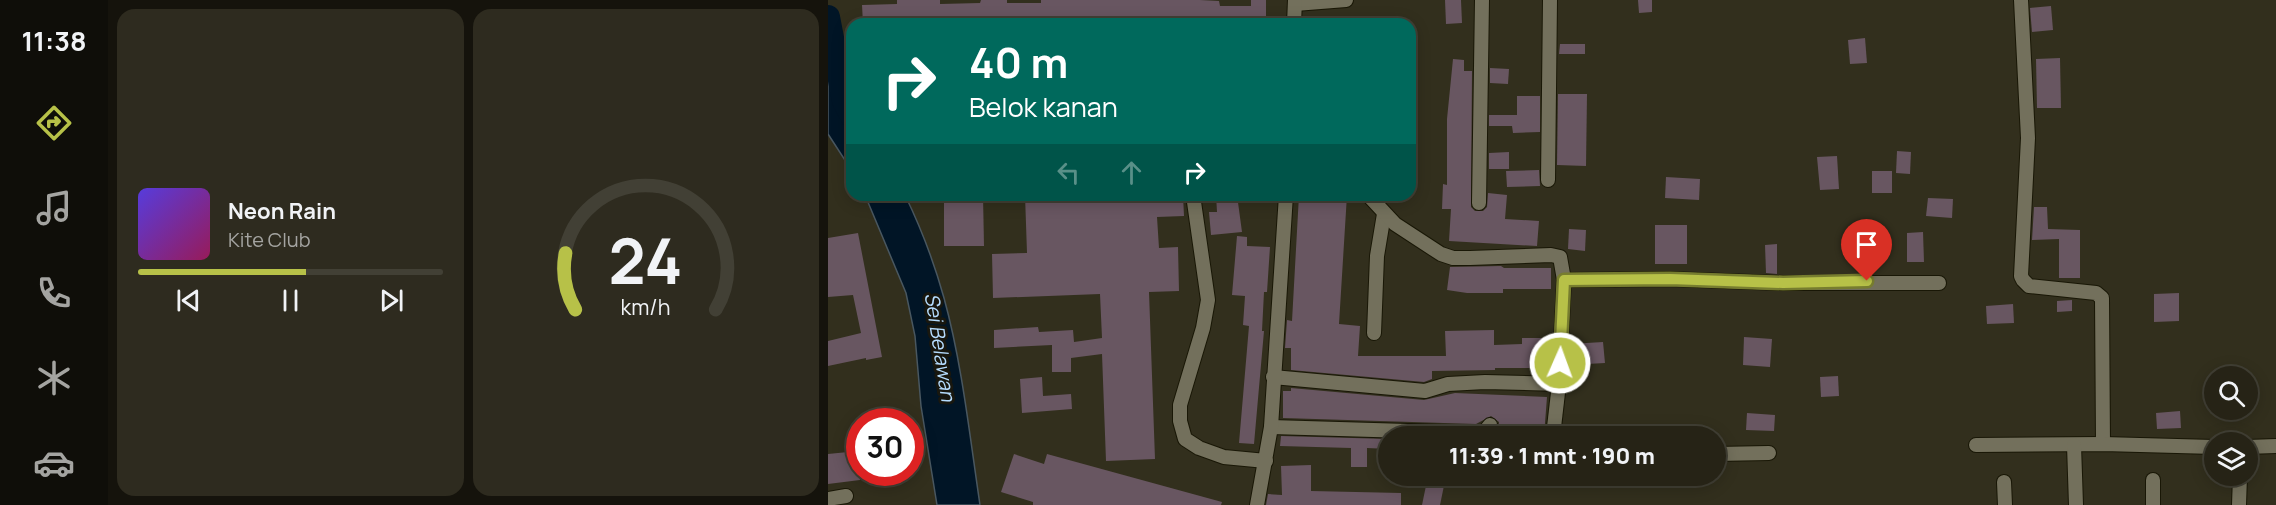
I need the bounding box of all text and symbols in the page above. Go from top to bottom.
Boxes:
text: 11:38 [21,22,87,59]
text: 40 m [969,33,1068,91]
icon: right [870,42,948,120]
text: Belok kanan [969,88,1118,125]
icon: directions [33,102,75,144]
icon: left [1052,156,1085,189]
icon: ahead [1115,156,1148,189]
icon: right [1178,156,1211,189]
icon: music [33,187,75,229]
text: Neon Rain [228,196,336,226]
text: 24 [609,217,683,303]
pin [1841,219,1892,281]
text: Kite Club [228,226,311,253]
icon: arrive [1850,228,1883,261]
icon: phone [33,272,75,314]
icon: previous [172,284,205,317]
icon: pause [274,284,307,317]
icon: next [375,284,408,317]
water label: Sei Belawan [919,291,963,404]
text: km/h [621,292,671,321]
position arrow [1528,331,1592,395]
icon: climate [33,357,75,399]
map controls [2204,366,2258,486]
button: search [2204,366,2258,420]
speed limit sign: 30 [846,408,924,486]
button: layers [2204,432,2258,486]
text: 11:39 · 1 mnt · 190 m [1449,441,1655,471]
icon: car [33,442,75,484]

